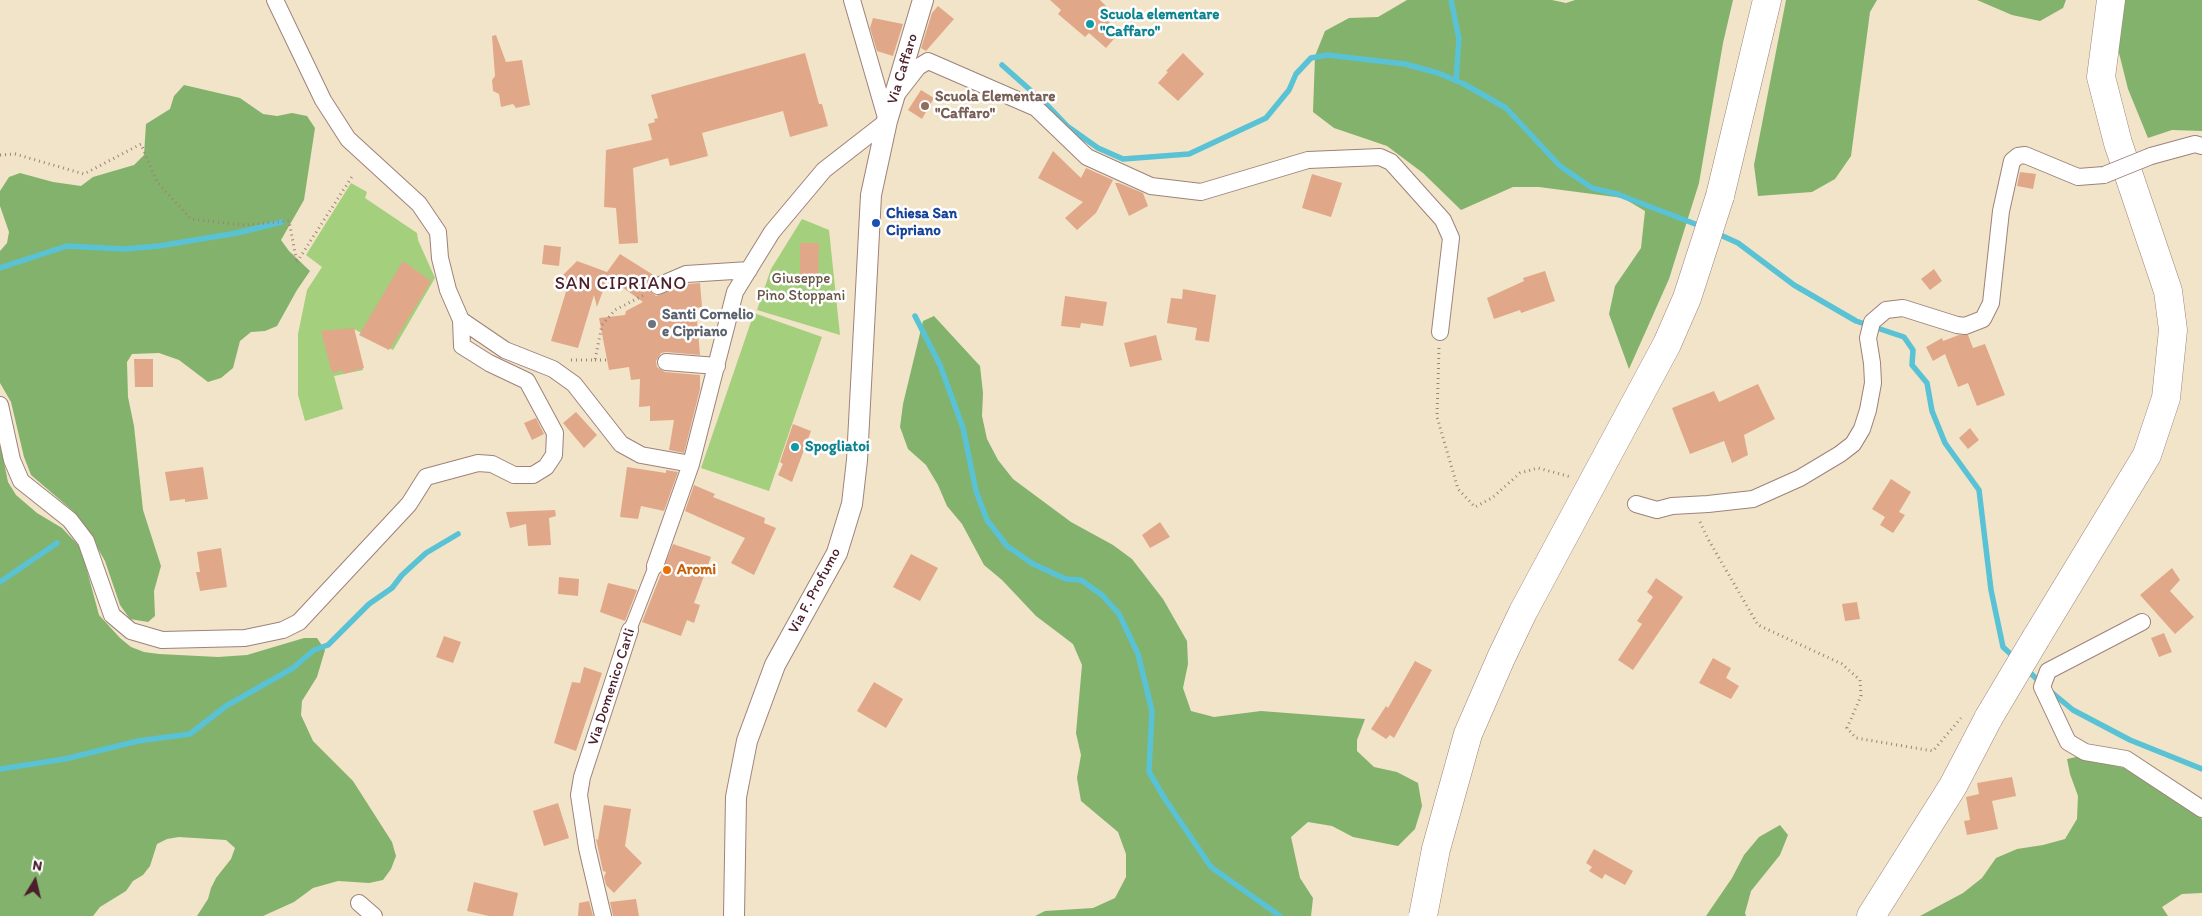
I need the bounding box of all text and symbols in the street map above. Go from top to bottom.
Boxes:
place label: Scuola elementare "Caffaro" [1100,6,1219,41]
marker: Scuola elementare "Caffaro" [1084,18,1096,30]
street label: Via Caffaro [884,32,922,106]
place label: Scuola Elementare "Caffaro" [935,88,1055,123]
marker: Scuola Elementare "Caffaro" [919,100,931,112]
place label: Chiesa San Cipriano [886,205,957,240]
marker: Chiesa San Cipriano [870,217,882,229]
park label: Giuseppe Pino Stoppani [757,270,845,305]
district label: SAN CIPRIANO [554,273,688,295]
place label: Santi Cornelio e Cipriano [662,306,754,341]
marker: Santi Cornelio e Cipriano [646,318,658,330]
place label: Spogliatoi [805,438,870,456]
marker: Spogliatoi [789,441,801,453]
street label: Via F. Profumo [785,545,845,637]
place label: Aromi [677,561,716,579]
marker: Aromi [661,564,673,576]
street label: Via Domenico Carli [585,626,639,748]
north arrow [10,856,60,906]
text: N [31,857,43,875]

